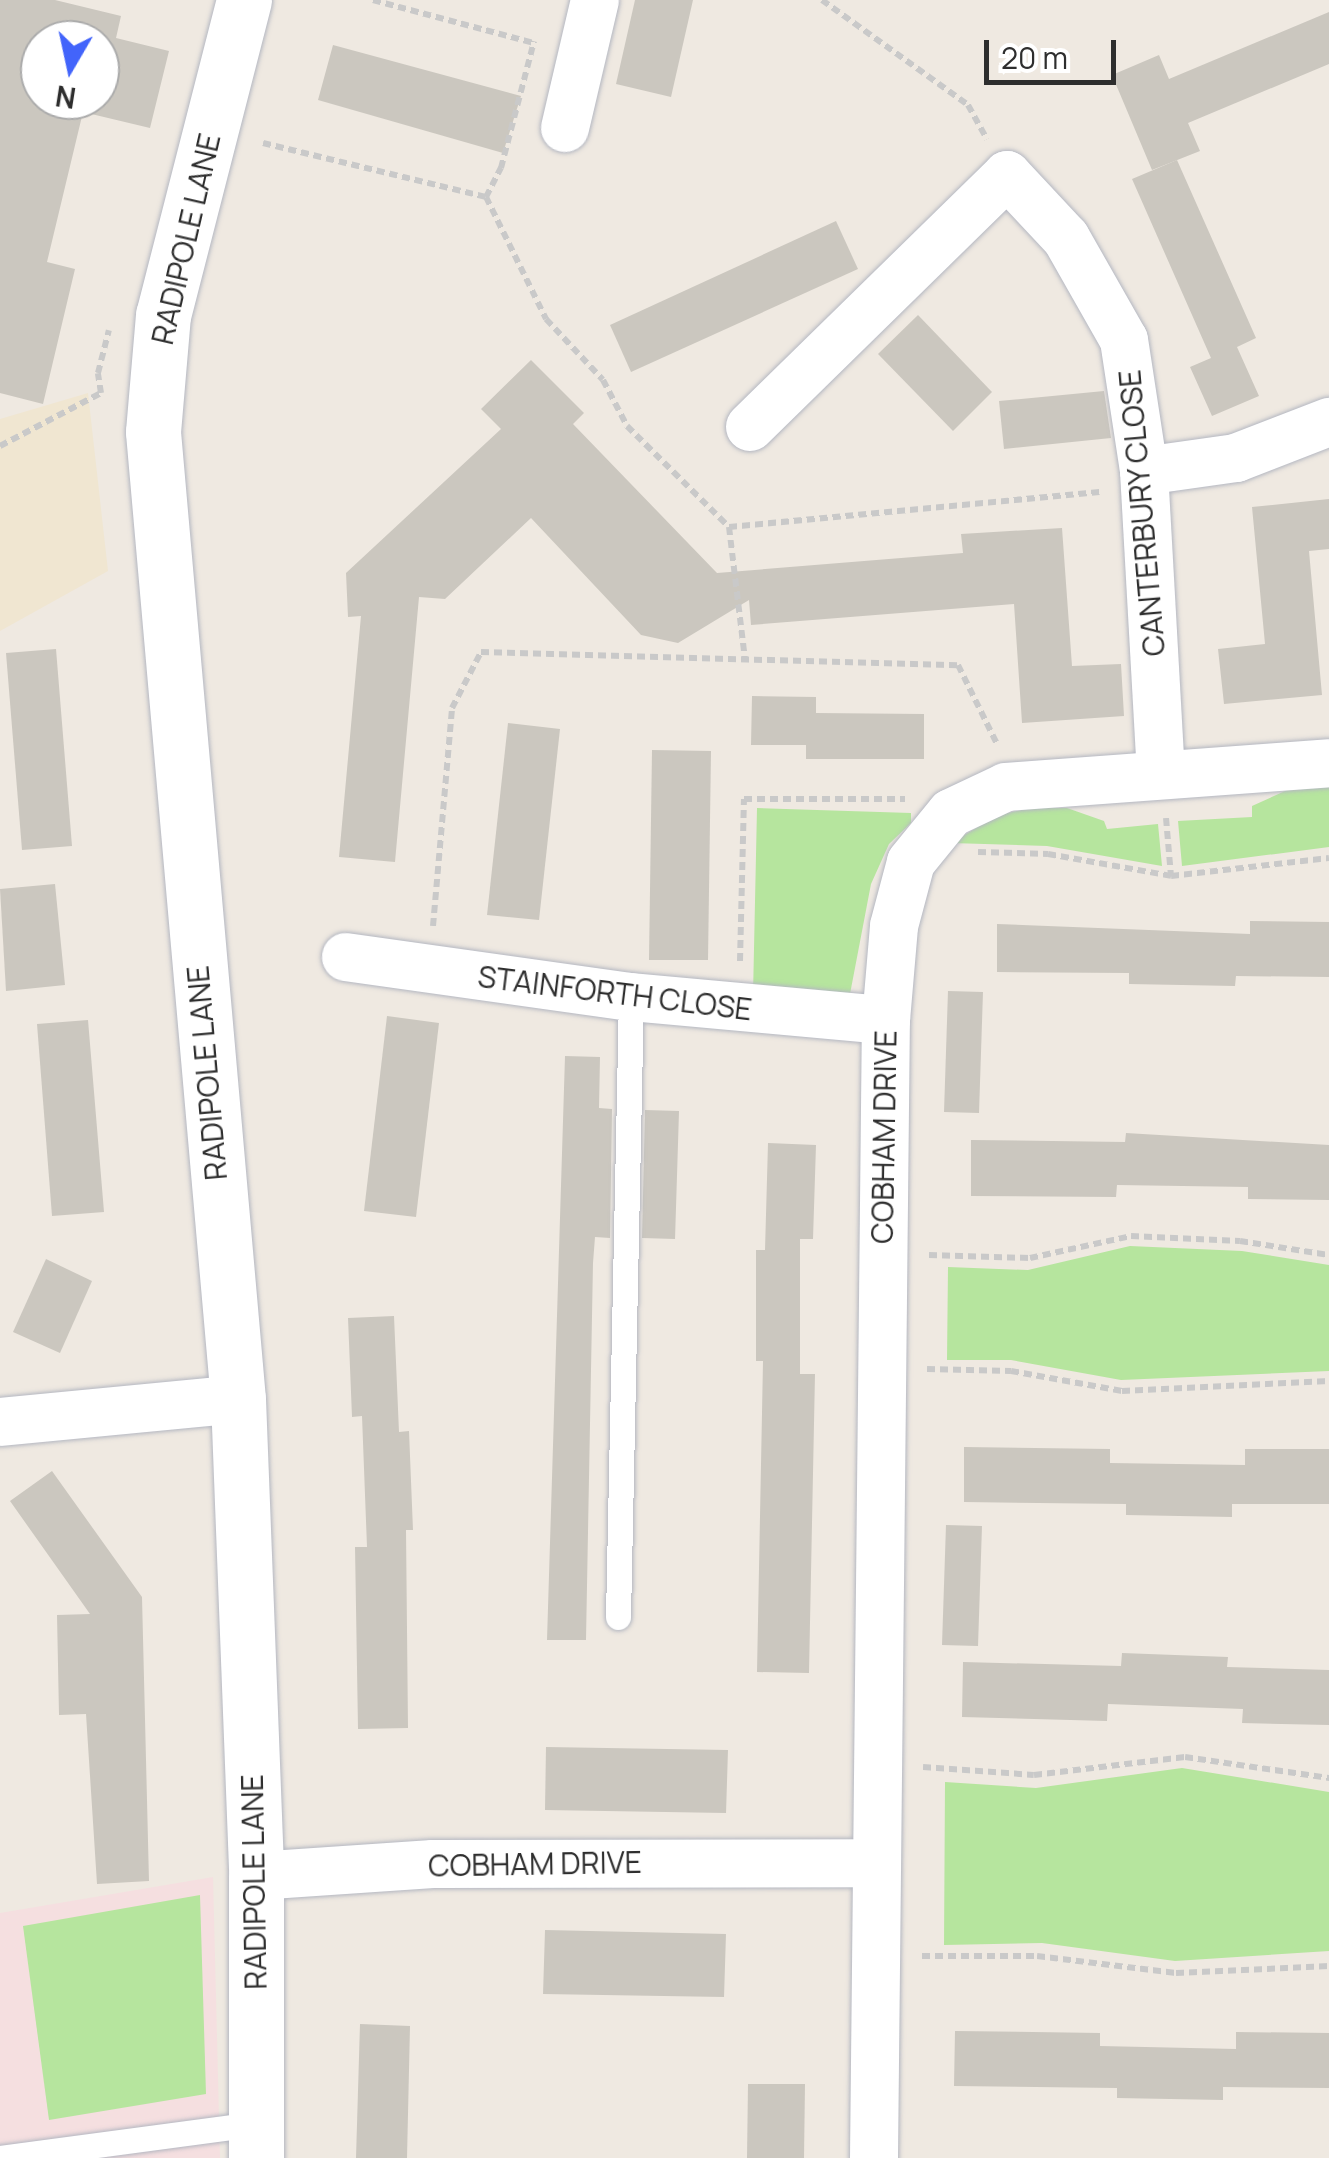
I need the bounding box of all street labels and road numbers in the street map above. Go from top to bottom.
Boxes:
street label: RADIPOLE LANE [144,130,228,348]
street label: CANTERBURY CLOSE [1111,368,1173,658]
street label: STAINFORTH CLOSE [476,958,754,1028]
street label: RADIPOLE LANE [180,964,234,1182]
street label: COBHAM DRIVE [864,1030,904,1244]
street label: RADIPOLE LANE [234,1774,274,1990]
street label: COBHAM DRIVE [428,1844,642,1884]

